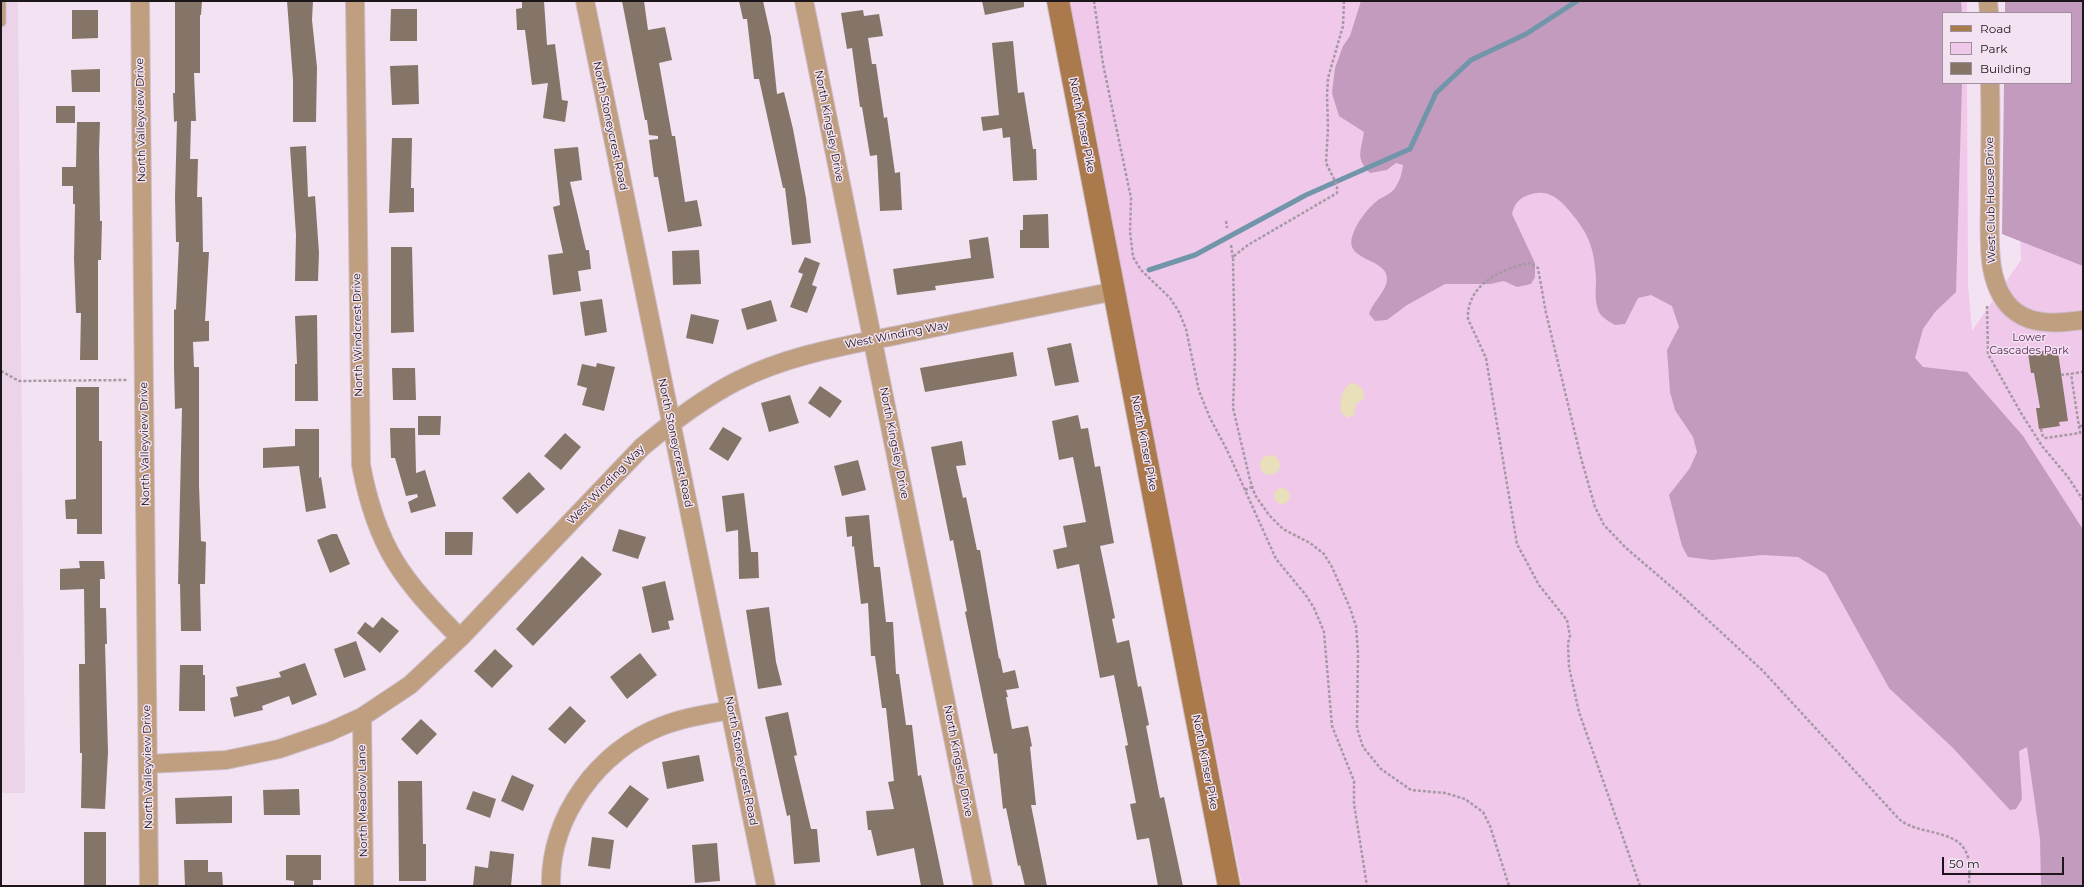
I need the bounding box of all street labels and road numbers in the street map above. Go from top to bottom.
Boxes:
street label: North Valleyview Drive [133,58,149,182]
street label: North Stoneycrest Road [590,60,630,192]
street label: North Kingsley Drive [812,69,846,183]
street label: North Kinser Pike [1066,76,1098,174]
street label: West Club House Drive [1983,137,1999,263]
street label: North Windcrest Drive [350,273,366,397]
street label: West Winding Way [844,318,950,352]
street label: North Stoneycrest Road [655,377,695,509]
street label: North Valleyview Drive [137,382,153,506]
street label: North Kingsley Drive [877,386,911,500]
street label: North Kinser Pike [1128,394,1160,492]
street label: West Winding Way [565,442,647,528]
street label: North Stoneycrest Road [722,695,760,827]
street label: North Kingsley Drive [941,704,975,818]
street label: North Valleyview Drive [140,705,156,829]
street label: North Kinser Pike [1189,713,1221,811]
street label: North Meadow Lane [355,745,371,857]

